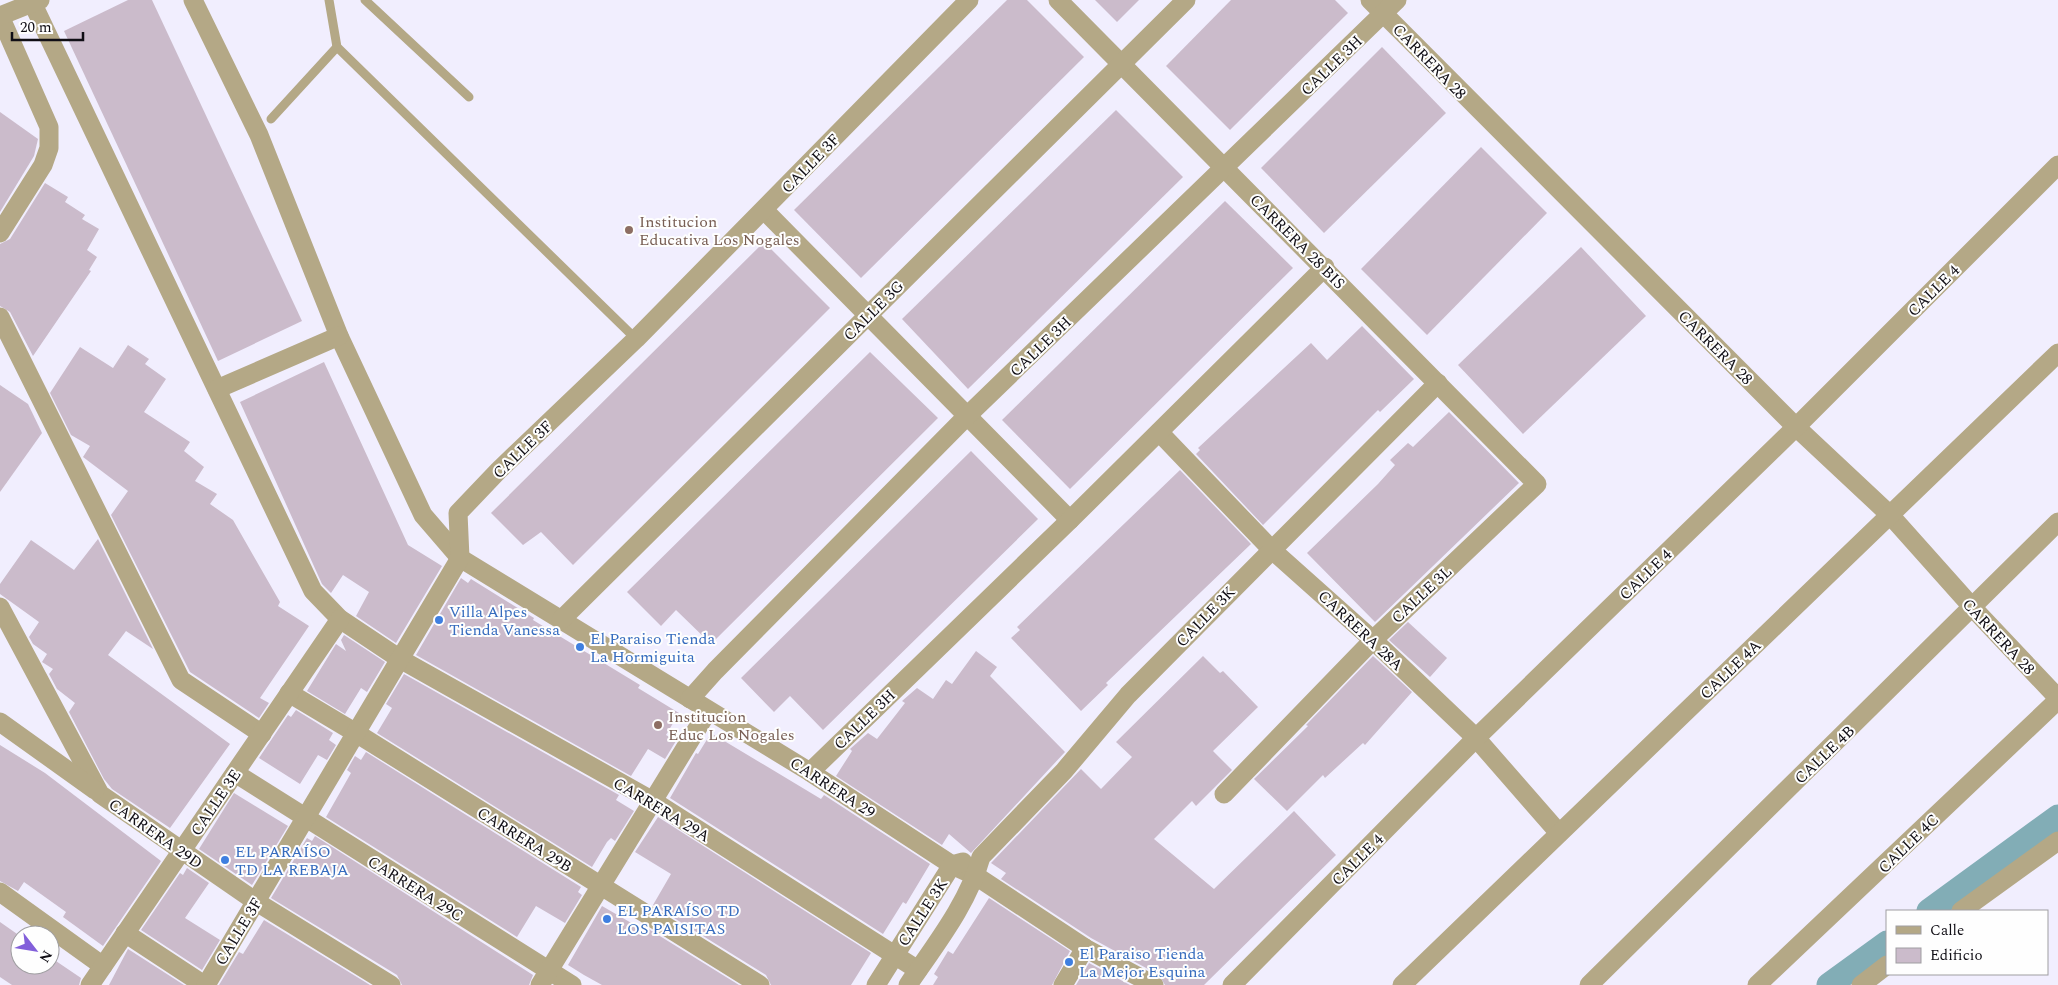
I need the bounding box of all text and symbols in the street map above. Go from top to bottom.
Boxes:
scale bar [12,10,84,42]
text: 20 m [20,16,52,39]
street label: CARRERA 28 [1387,18,1472,105]
street label: CALLE 3H [1295,30,1368,102]
street label: CALLE 3F [776,128,846,199]
street label: CARRERA 28 BIS [1244,188,1351,295]
place label: Institucion Educativa Los Nogales [639,210,800,252]
marker: Institucion Educativa Los Nogales [623,224,635,236]
street label: CALLE 4 [1902,259,1965,322]
street label: CALLE 3G [838,275,910,347]
street label: CARRERA 28 [1672,305,1758,391]
street label: CALLE 3H [1004,311,1077,383]
street label: CALLE 3F [487,415,558,485]
street label: CALLE 4 [1614,543,1678,606]
street label: CALLE 3L [1386,560,1458,629]
street label: CALLE 3K [1170,580,1241,653]
street label: CARRERA 28A [1312,585,1409,677]
street label: CARRERA 28 [1956,593,2040,681]
place label: Villa Alpes Tienda Vanessa [449,600,560,642]
marker: Villa Alpes Tienda Vanessa [433,614,445,626]
place label: El Paraiso Tienda La Hormiguita [590,627,716,669]
street label: CALLE 4A [1694,634,1767,705]
marker: El Paraiso Tienda La Hormiguita [574,641,586,653]
street label: CALLE 3H [828,684,901,756]
place label: Institucion Educ Los Nogales [668,705,795,747]
marker: Institucion Educ Los Nogales [652,719,664,731]
street label: CALLE 4B [1789,720,1860,790]
street label: CARRERA 29 [785,751,880,824]
street label: CALLE 3E [185,764,247,841]
street label: CARRERA 29A [608,771,715,848]
street label: CARRERA 29D [104,792,207,875]
street label: CARRERA 29B [472,801,577,879]
street label: CALLE 4C [1873,808,1945,879]
street label: CALLE 4 [1326,828,1389,891]
place label: EL PARAÍSO TD LA REBAJA [235,840,349,882]
street label: CARRERA 29C [363,850,468,928]
marker: EL PARAÍSO TD LA REBAJA [219,854,231,866]
street label: CALLE 3K [892,873,954,951]
street label: CALLE 3F [209,893,269,970]
place label: EL PARAÍSO TD LOS PAISITAS [617,899,740,941]
legend [1886,910,2048,975]
marker: EL PARAÍSO TD LOS PAISITAS [601,913,613,925]
text: Calle [1930,919,1964,942]
north arrow [10,925,60,975]
place label: El Paraiso Tienda La Mejor Esquina [1079,942,1206,984]
text: Edificio [1930,944,1983,967]
text: N [34,946,58,967]
marker: El Paraiso Tienda La Mejor Esquina [1063,956,1075,968]

